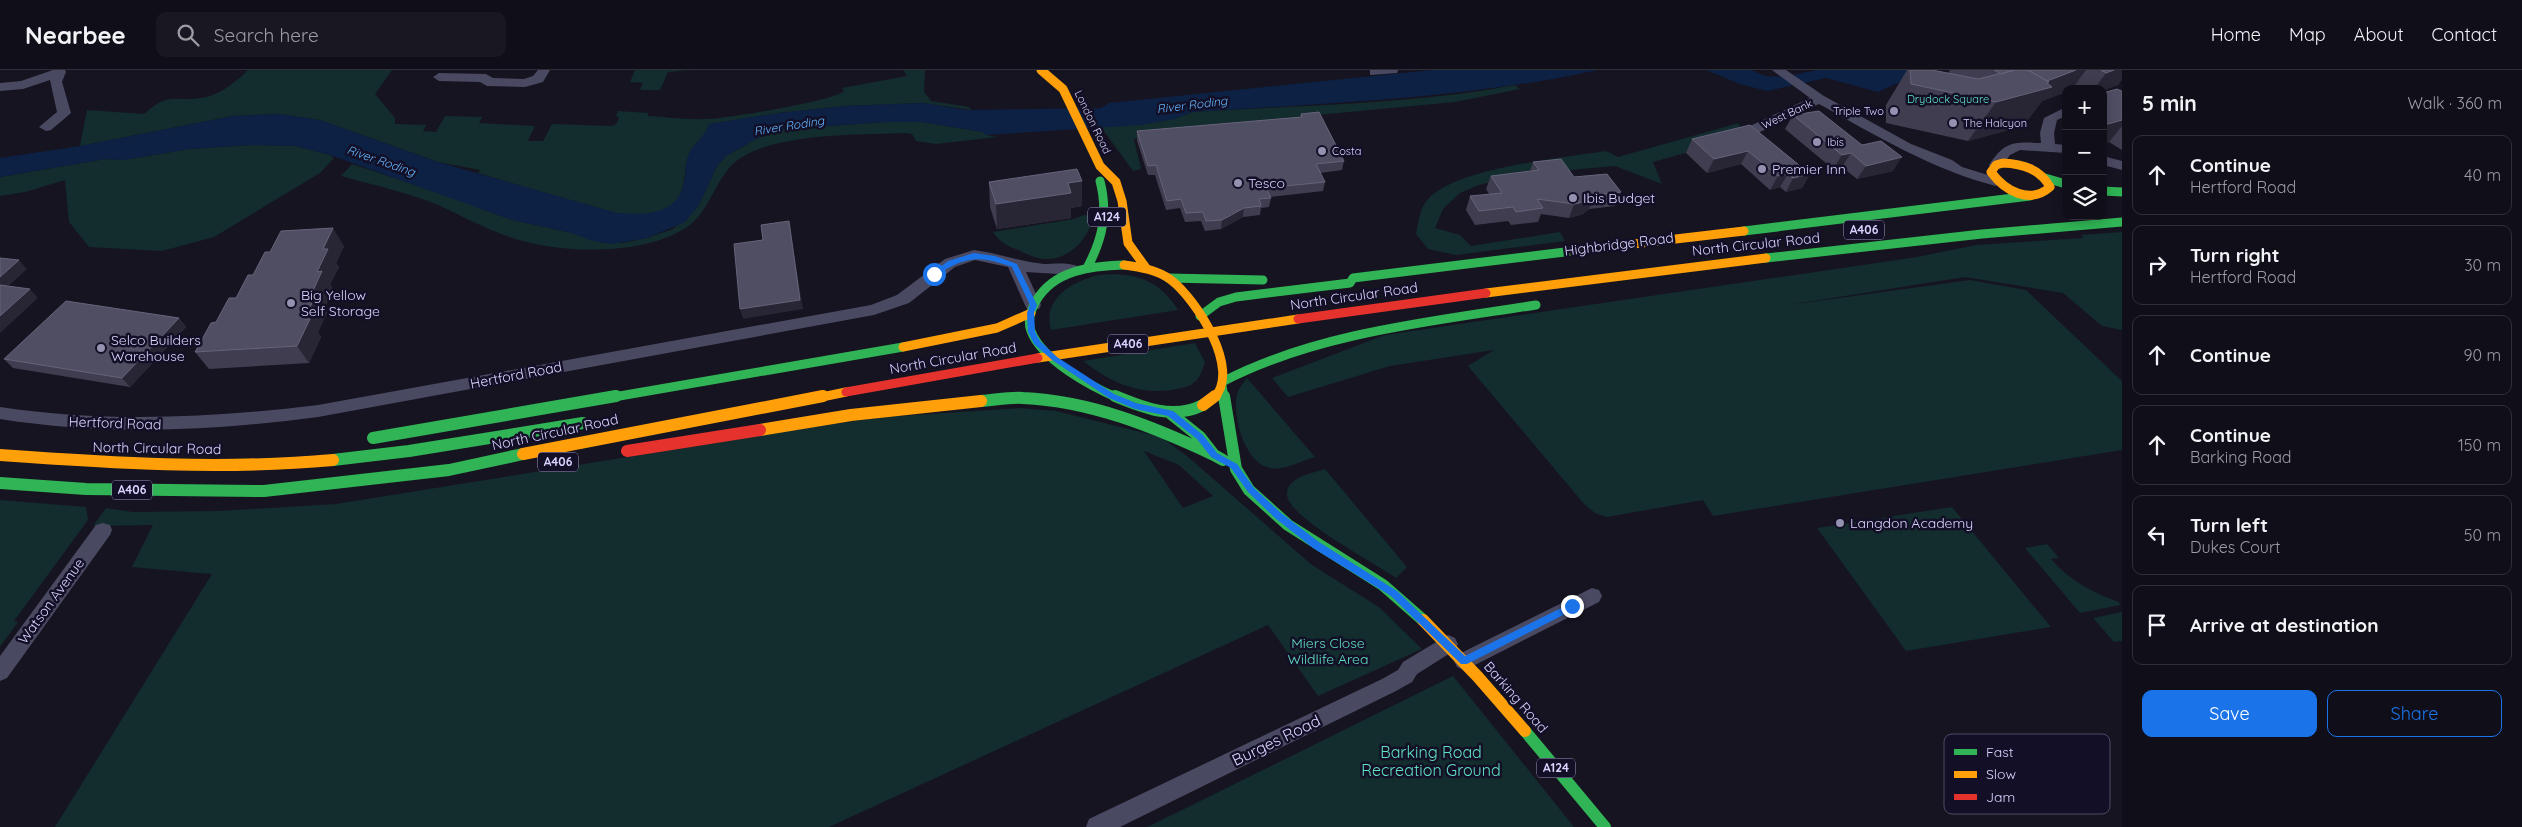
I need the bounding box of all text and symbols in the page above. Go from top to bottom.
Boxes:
search box [156,12,506,57]
text: Nearbee [25,20,126,50]
icon: search [174,21,202,49]
text: Search here [214,23,319,47]
text: Home [2211,23,2261,46]
text: Map [2289,23,2326,46]
text: About [2354,23,2404,46]
text: Contact [2432,23,2497,46]
map controls [2062,85,2107,220]
button: + [2062,85,2107,130]
street label: London Road [1072,88,1114,156]
text: 5 min [2142,90,2197,116]
park label: Drydock Square [1907,92,1989,106]
water label: River Roding [1156,93,1230,116]
text: Walk · 360 m [2407,93,2502,113]
street label: West Bank [1759,96,1815,132]
place label: Triple Two [1833,104,1884,118]
marker: Triple Two [1888,105,1900,117]
water label: River Roding [753,112,827,138]
place label: The Halcyon [1963,116,2027,130]
marker: The Halcyon [1947,117,1959,129]
button: − [2062,130,2107,175]
place label: Ibis [1827,135,1844,149]
marker: Ibis [1811,136,1823,148]
water label: River Roding [345,142,419,180]
place label: Costa [1332,144,1361,158]
marker: Costa [1316,145,1328,157]
text: Continue [2190,153,2271,177]
place label: Premier Inn [1772,160,1846,178]
icon: ahead [2143,161,2171,189]
marker: Premier Inn [1756,163,1768,175]
text: 40 m [2464,165,2501,185]
place label: Tesco [1248,174,1285,192]
button: layers [2062,175,2107,220]
marker: Tesco [1232,177,1244,189]
text: Hertford Road [2190,177,2296,197]
place label: Ibis Budget [1583,189,1655,207]
marker: Ibis Budget [1567,192,1579,204]
road number: A124 [1088,208,1126,226]
road number: A406 [1844,220,1884,240]
street label: Highbridge Road [1563,228,1675,260]
street label: North Circular Road [1691,228,1821,260]
text: Turn right [2190,243,2279,267]
icon: right [2143,251,2171,279]
text: 30 m [2464,255,2501,275]
route start [923,263,946,286]
text: Hertford Road [2190,267,2296,287]
street label: North Circular Road [1289,278,1419,314]
place label: Big Yellow Self Storage [301,286,380,320]
marker: Big Yellow Self Storage [285,297,297,309]
place label: Selco Builders Warehouse [111,331,201,365]
road number: A406 [1108,334,1148,354]
street label: North Circular Road [888,338,1018,378]
icon: ahead [2143,341,2171,369]
marker: Selco Builders Warehouse [95,342,107,354]
text: Continue [2190,343,2271,367]
text: 90 m [2464,345,2501,365]
street label: Hertford Road [469,357,563,393]
street label: North Circular Road [490,410,620,454]
street label: Hertford Road [68,412,162,434]
text: Continue [2190,423,2271,447]
icon: ahead [2143,431,2171,459]
text: 150 m [2458,435,2501,455]
street label: North Circular Road [93,438,221,458]
text: Barking Road [2190,447,2292,467]
road number: A406 [538,452,578,472]
road number: A406 [112,480,152,500]
text: Turn left [2190,513,2268,537]
place label: Langdon Academy [1850,514,1973,532]
marker: Langdon Academy [1834,517,1846,529]
icon: left [2143,521,2171,549]
text: 50 m [2464,525,2501,545]
text: Dukes Court [2190,537,2281,557]
street label: Watson Avenue [14,554,88,647]
route end [1561,595,1584,618]
icon: arrive [2143,611,2171,639]
text: Arrive at destination [2190,613,2379,637]
park label: Miers Close Wildlife Area [1287,634,1369,668]
street label: Barking Road [1480,658,1552,736]
button: Save [2142,690,2317,737]
button: Share [2327,690,2502,737]
street label: Burges Road [1229,710,1323,770]
legend [1944,734,2110,814]
park label: Barking Road Recreation Ground [1361,742,1501,780]
text: Fast [1986,743,2014,761]
road number: A124 [1537,758,1575,778]
text: Slow [1986,765,2016,783]
text: Jam [1986,788,2015,806]

